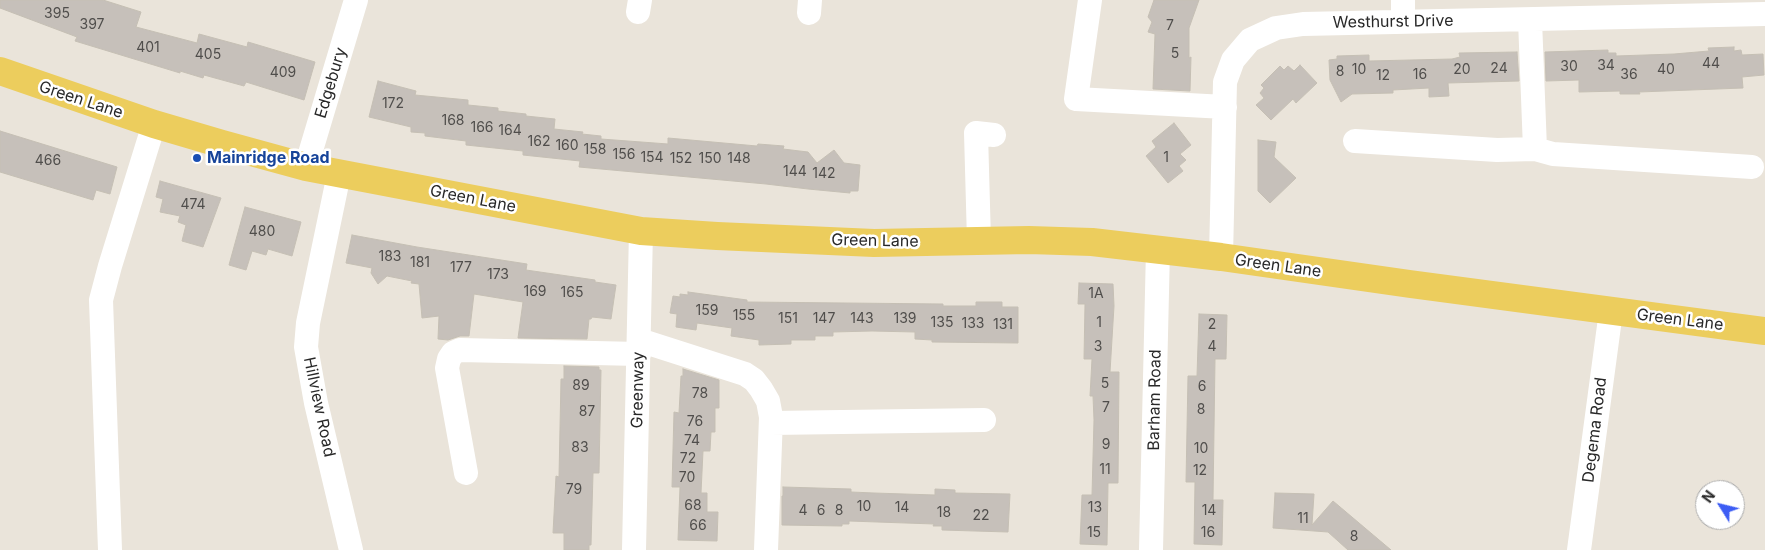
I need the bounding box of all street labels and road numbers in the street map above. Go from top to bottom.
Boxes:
street label: Westhurst Drive [1332,11,1454,33]
street label: Edgebury [311,45,351,121]
street label: Green Lane [37,77,125,123]
street label: Green Lane [428,181,518,217]
street label: Green Lane [831,231,919,251]
street label: Green Lane [1234,250,1322,282]
street label: Green Lane [1636,305,1724,335]
street label: Barham Road [1145,349,1165,451]
street label: Greenway [628,352,648,428]
street label: Hillview Road [299,355,339,459]
street label: Degema Road [1579,376,1611,484]

